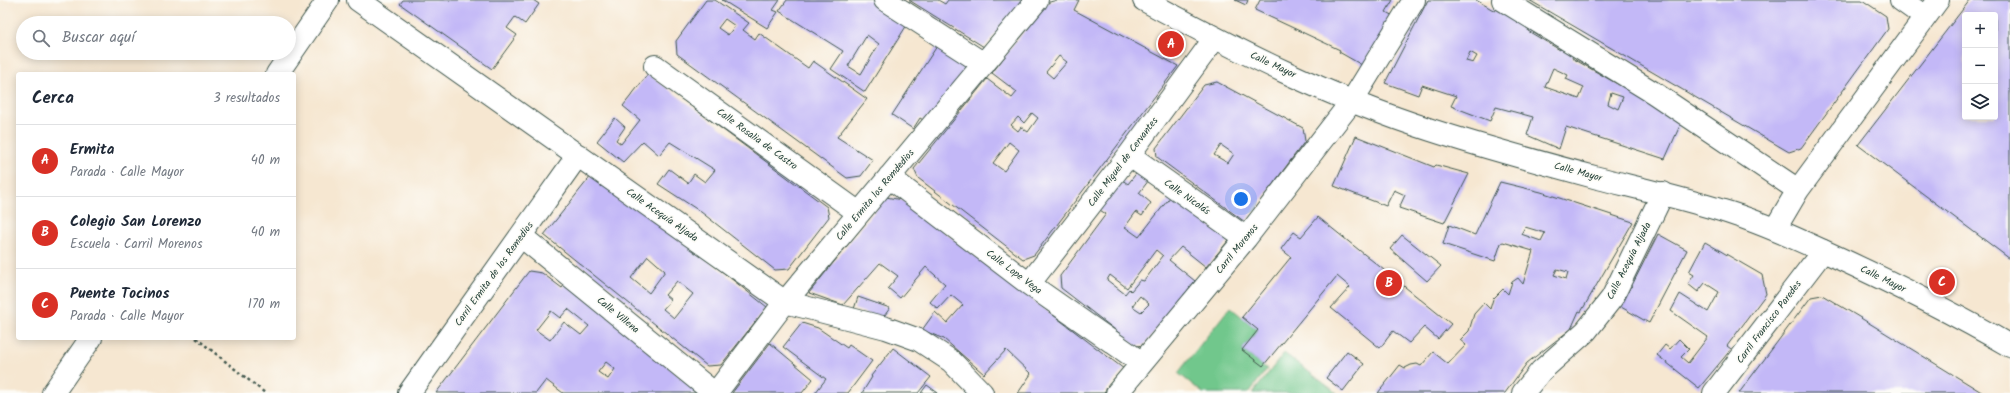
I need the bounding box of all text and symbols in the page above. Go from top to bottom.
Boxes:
map controls [1962,12,1998,120]
button: + [1962,12,1998,48]
search box [16,16,296,60]
text: Buscar aquí [62,26,135,50]
icon: search [30,27,52,49]
pin: A [1158,29,1184,59]
street label: Calle Mayor [1247,47,1299,83]
button: − [1962,48,1998,84]
button: layers [1962,84,1998,120]
text: Cerca [32,85,74,112]
text: 3 resultados [213,88,280,109]
street label: Calle Rosalia de Castro [713,104,801,174]
street label: Calle Miguel de Cervantes [1084,113,1163,210]
text: Ermita [70,138,114,162]
street label: Calle Ermita los Remdedios [832,145,919,244]
text: A [41,150,49,171]
text: 40 m [251,150,280,171]
street label: Calle Mayor [1552,158,1604,186]
text: Parada · Calle Mayor [70,162,184,183]
street label: Calle Nicolás [1160,175,1214,219]
street label: Calle Acequía Aljada [623,184,702,246]
your location [1231,189,1251,209]
text: Colegio San Lorenzo [70,210,201,234]
street label: Carril Ermita de los Remedios [451,218,538,330]
street label: Calle Acequía Aljada [1603,219,1656,303]
street label: Carril Morenos [1212,220,1263,278]
text: B [41,222,49,243]
text: 40 m [251,222,280,243]
text: Escuela · Carril Morenos [70,234,202,255]
street label: Calle Lope Vega [983,246,1046,299]
street label: Calle Mayor [1857,261,1909,297]
pin: C [1929,267,1955,297]
pin: B [1376,268,1402,298]
street label: Carril Francisco Paredes [1732,276,1806,367]
text: Puente Tocinos [70,282,169,306]
street label: Calle Villena [593,293,643,338]
text: C [41,294,49,315]
text: 170 m [248,294,280,315]
text: Parada · Calle Mayor [70,306,184,327]

